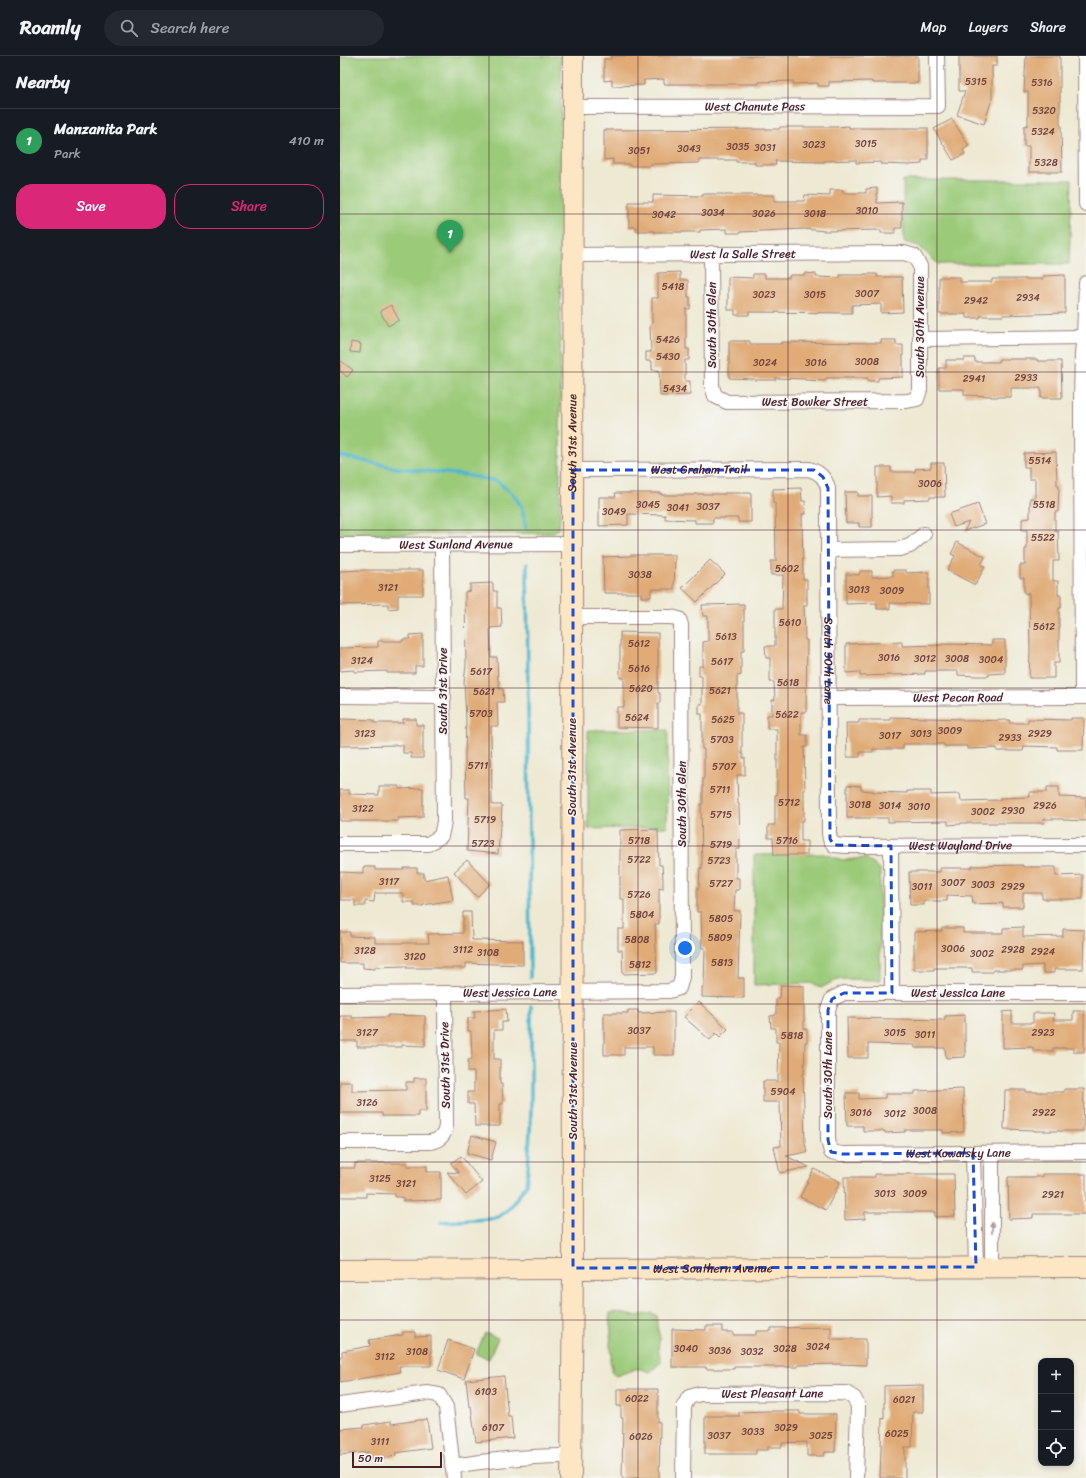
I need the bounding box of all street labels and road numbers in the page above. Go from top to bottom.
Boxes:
street label: West Chanute Pass [705,95,806,118]
street label: West la Salle Street [690,243,796,265]
street label: South 30th Avenue [909,276,931,378]
street label: South 30th Glen [701,281,723,368]
street label: West Bowker Street [762,391,868,413]
street label: South 31st Avenue [561,394,583,492]
street label: West Graham Trail [651,458,748,481]
street label: West Sunland Avenue [399,533,513,556]
street label: South 30th Lane [817,617,840,704]
street label: South 31st Drive [432,648,454,734]
street label: West Pecan Road [913,686,1004,709]
street label: South 31st Avenue [561,718,583,816]
street label: South 30th Glen [671,760,693,847]
street label: West Wayland Drive [909,834,1012,857]
street label: West Jessica Lane [463,981,557,1004]
street label: West Jessica Lane [911,982,1005,1004]
street label: South 31st Drive [433,1021,457,1109]
street label: South 30th Lane [817,1031,839,1119]
street label: South 31st Avenue [562,1042,584,1140]
street label: West Kowalsky Lane [906,1142,1011,1164]
street label: West Southern Avenue [653,1257,773,1280]
street label: West Pleasant Lane [721,1382,824,1405]

